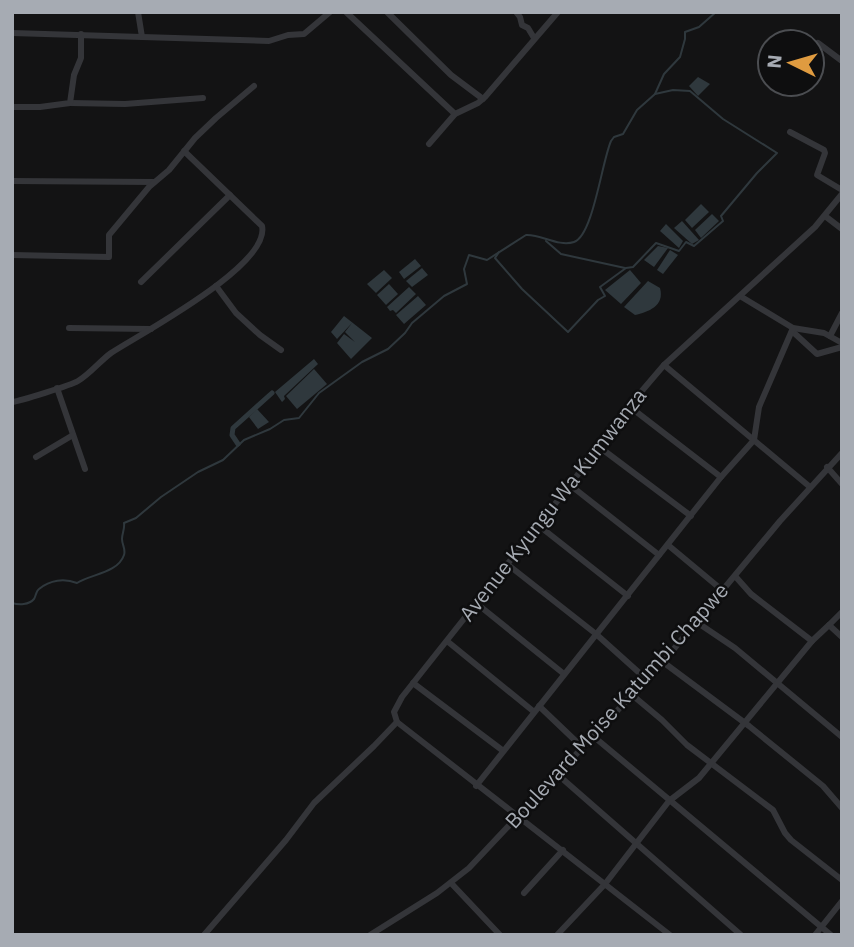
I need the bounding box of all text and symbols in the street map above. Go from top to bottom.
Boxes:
north arrow [756,28,826,98]
text: N [762,54,787,69]
street label: Avenue Kyungu Wa Kumwanza [452,382,652,627]
street label: Boulevard Moise Katumbi Chapwe [498,577,734,834]

